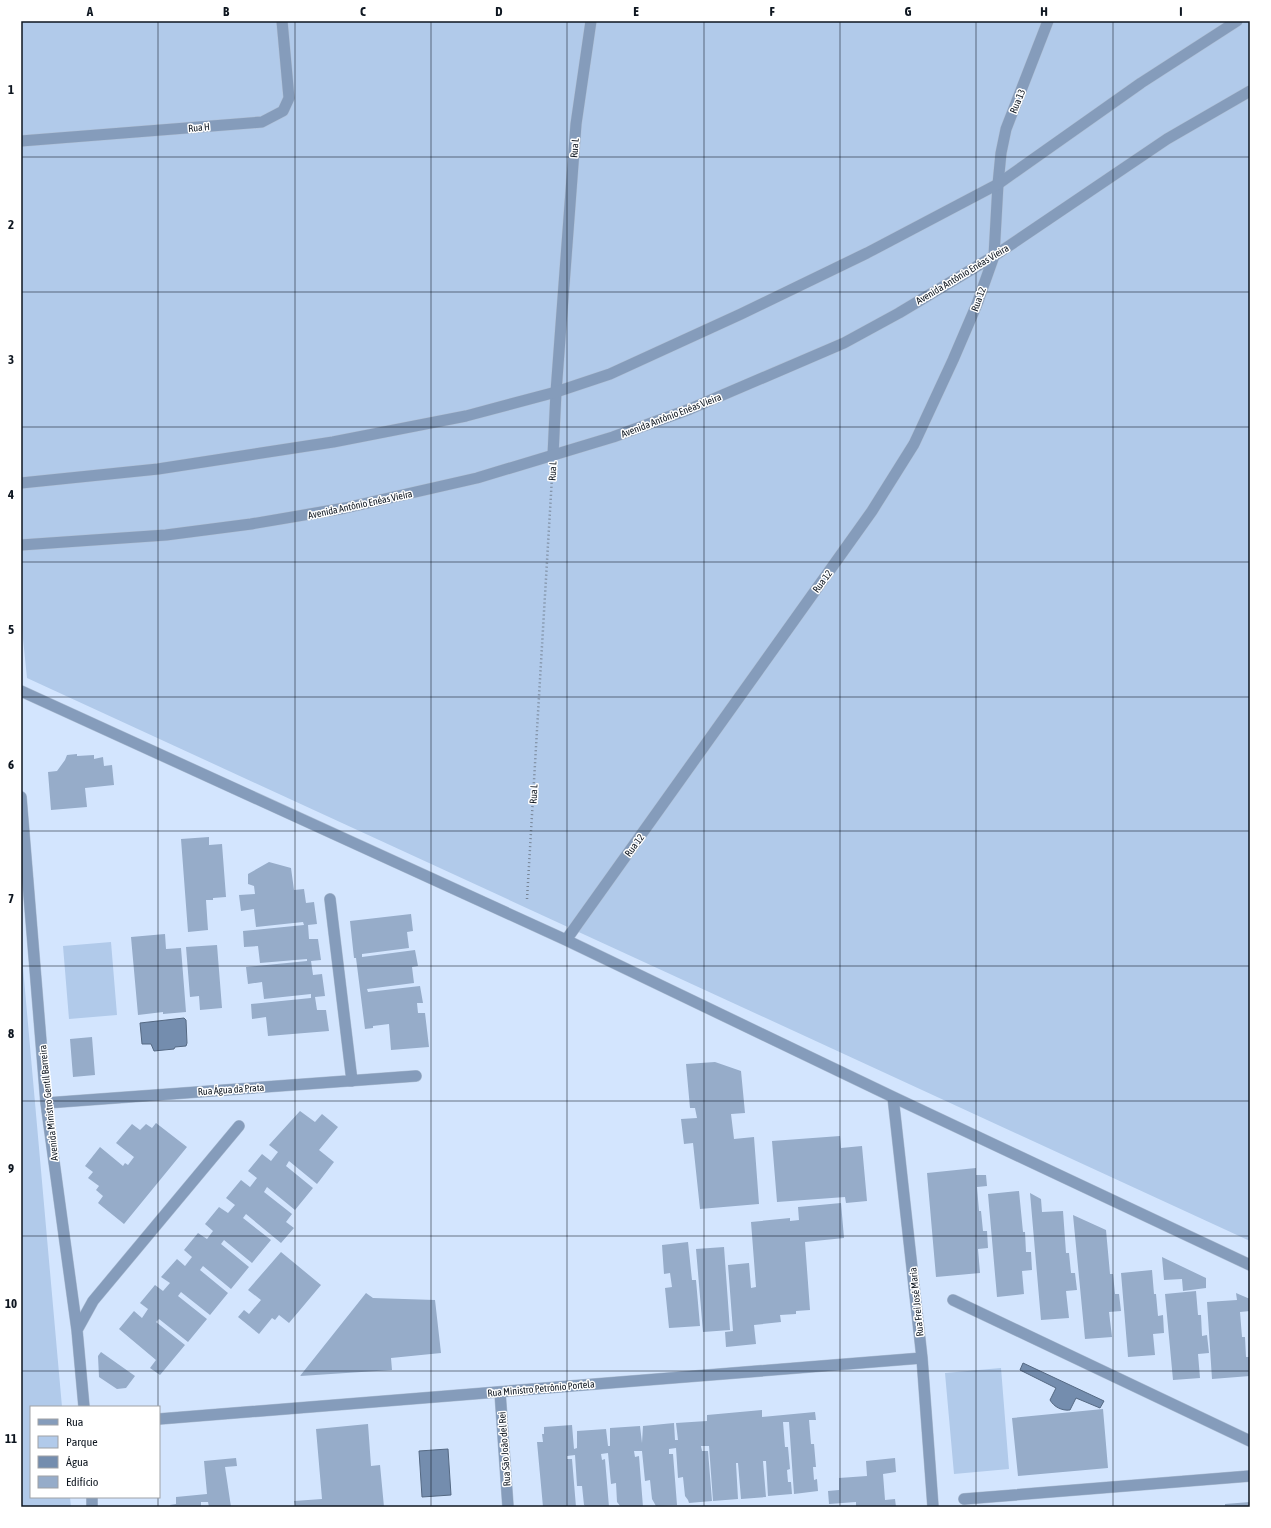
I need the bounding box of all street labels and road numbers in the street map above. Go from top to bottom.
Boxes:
street label: Rua 13 [1008,87,1027,115]
street label: Rua H [188,121,210,134]
street label: Rua L [568,138,581,158]
street label: Avenida Antônio Enéas Vieira [914,242,1011,307]
street label: Rua 12 [969,285,988,313]
street label: Avenida Antônio Enéas Vieira [620,391,723,440]
street label: Rua L [546,461,559,481]
street label: Avenida Antônio Enéas Vieira [307,488,414,521]
street label: Rua 12 [811,568,834,595]
street label: Rua L [527,784,540,804]
street label: Rua 12 [623,832,646,859]
street label: Avenida Ministro Gentil Barreira [37,1044,60,1161]
street label: Rua Água da Prata [197,1082,265,1097]
street label: Rua Frei José Maria [907,1267,926,1337]
street label: Rua Ministro Petrônio Portela [487,1378,595,1399]
street label: Rua São João del Rei [496,1411,513,1487]

